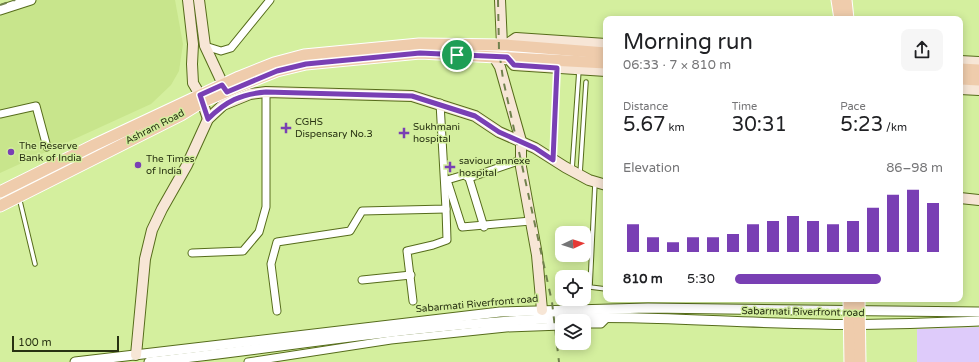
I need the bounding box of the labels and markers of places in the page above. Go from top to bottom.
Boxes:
pin [440,38,474,72]
place label: CGHS Dispensary No.3 [295,116,373,140]
place label: Sukhmani hospital [413,121,460,145]
marker: CGHS Dispensary No.3 [280,122,292,134]
marker: Sukhmani hospital [398,127,410,139]
place label: The Reserve Bank of India [19,140,81,164]
marker: The Reserve Bank of India [6,147,16,157]
place label: The Times of India [146,153,195,177]
place label: saviour annexe hospital [459,155,530,179]
marker: The Times of India [133,160,143,170]
marker: saviour annexe hospital [444,161,456,173]

